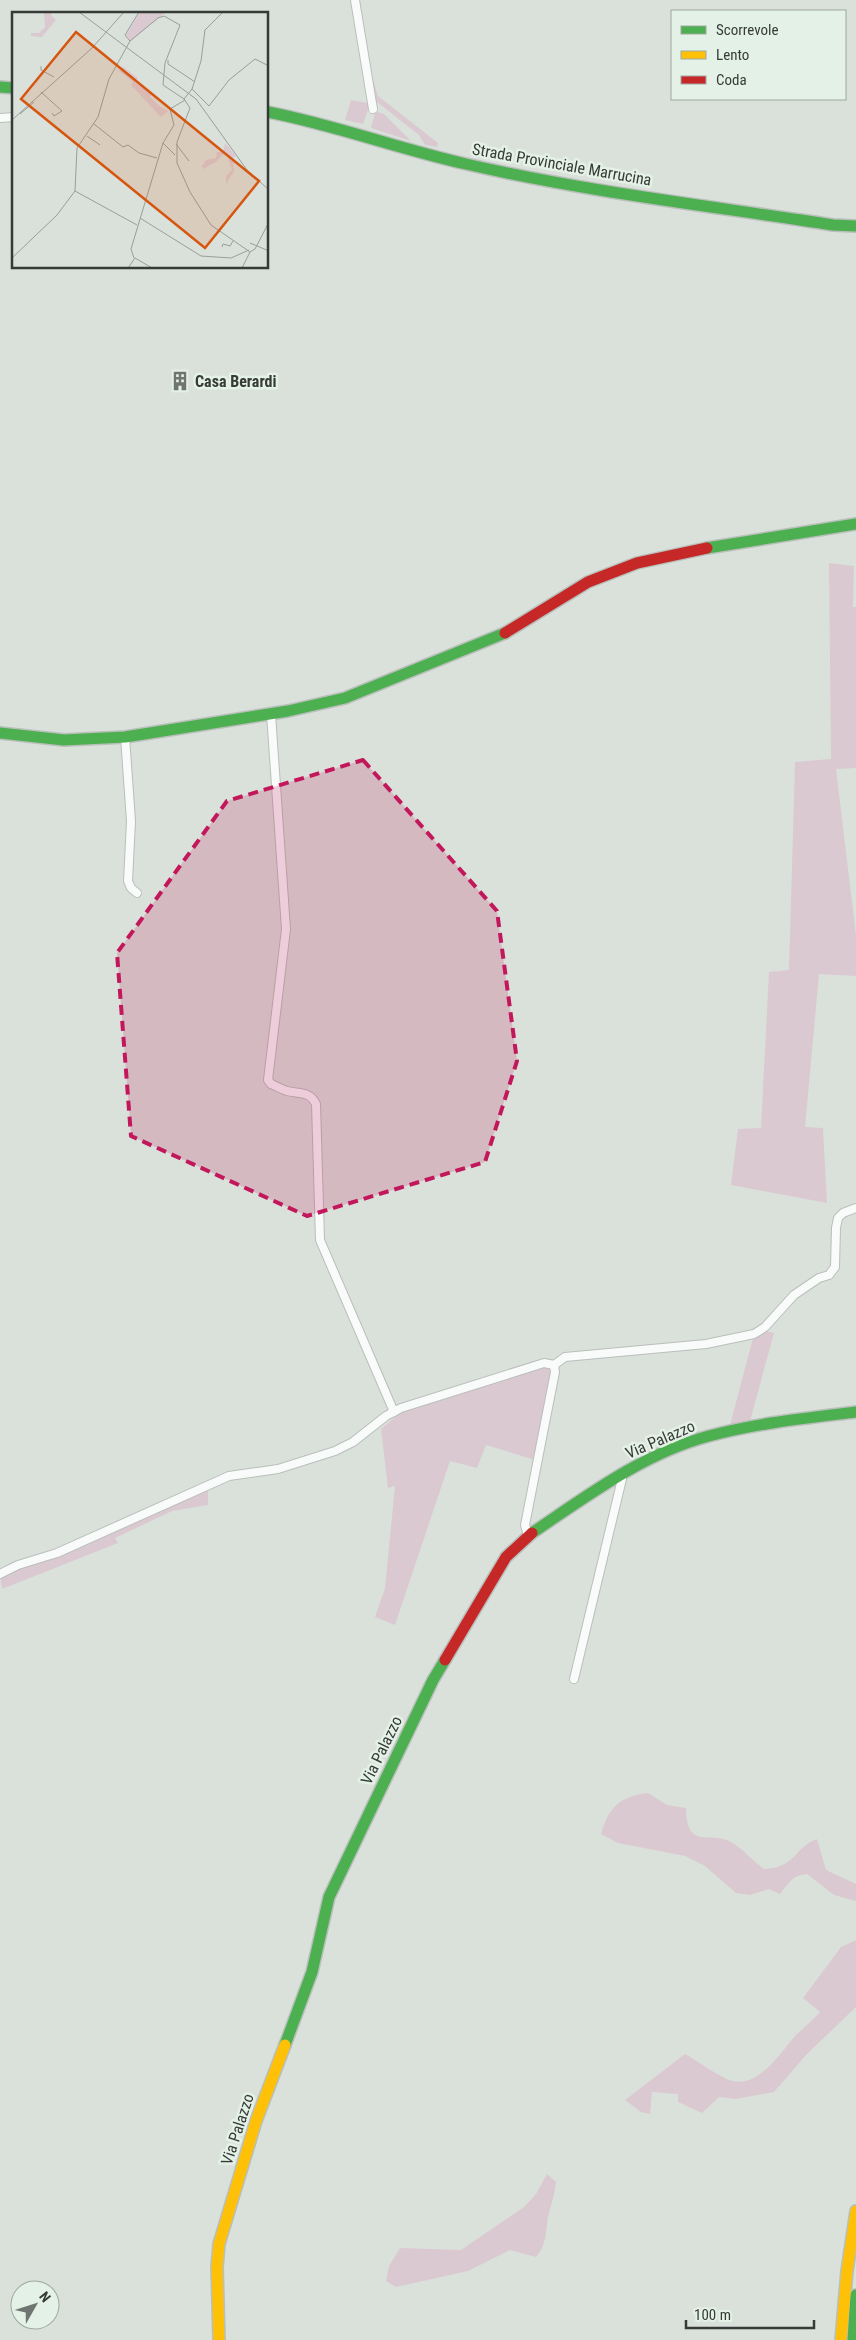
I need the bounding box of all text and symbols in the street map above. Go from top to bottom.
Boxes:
legend [671,10,846,100]
inset map [12,12,269,269]
text: Scorrevole [716,21,778,39]
text: Lento [716,46,749,64]
text: Coda [716,71,747,89]
street label: Strada Provinciale Marrucina [471,139,653,190]
building icon: Casa Berardi [169,370,191,392]
place label: Casa Berardi [195,372,277,391]
street label: Via Palazzo [623,1416,698,1463]
street label: Via Palazzo [357,1713,406,1788]
street label: Via Palazzo [217,2091,258,2167]
north arrow [10,2280,60,2330]
text: N [36,2288,54,2305]
scale bar [686,2298,814,2330]
text: 100 m [694,2306,731,2324]

